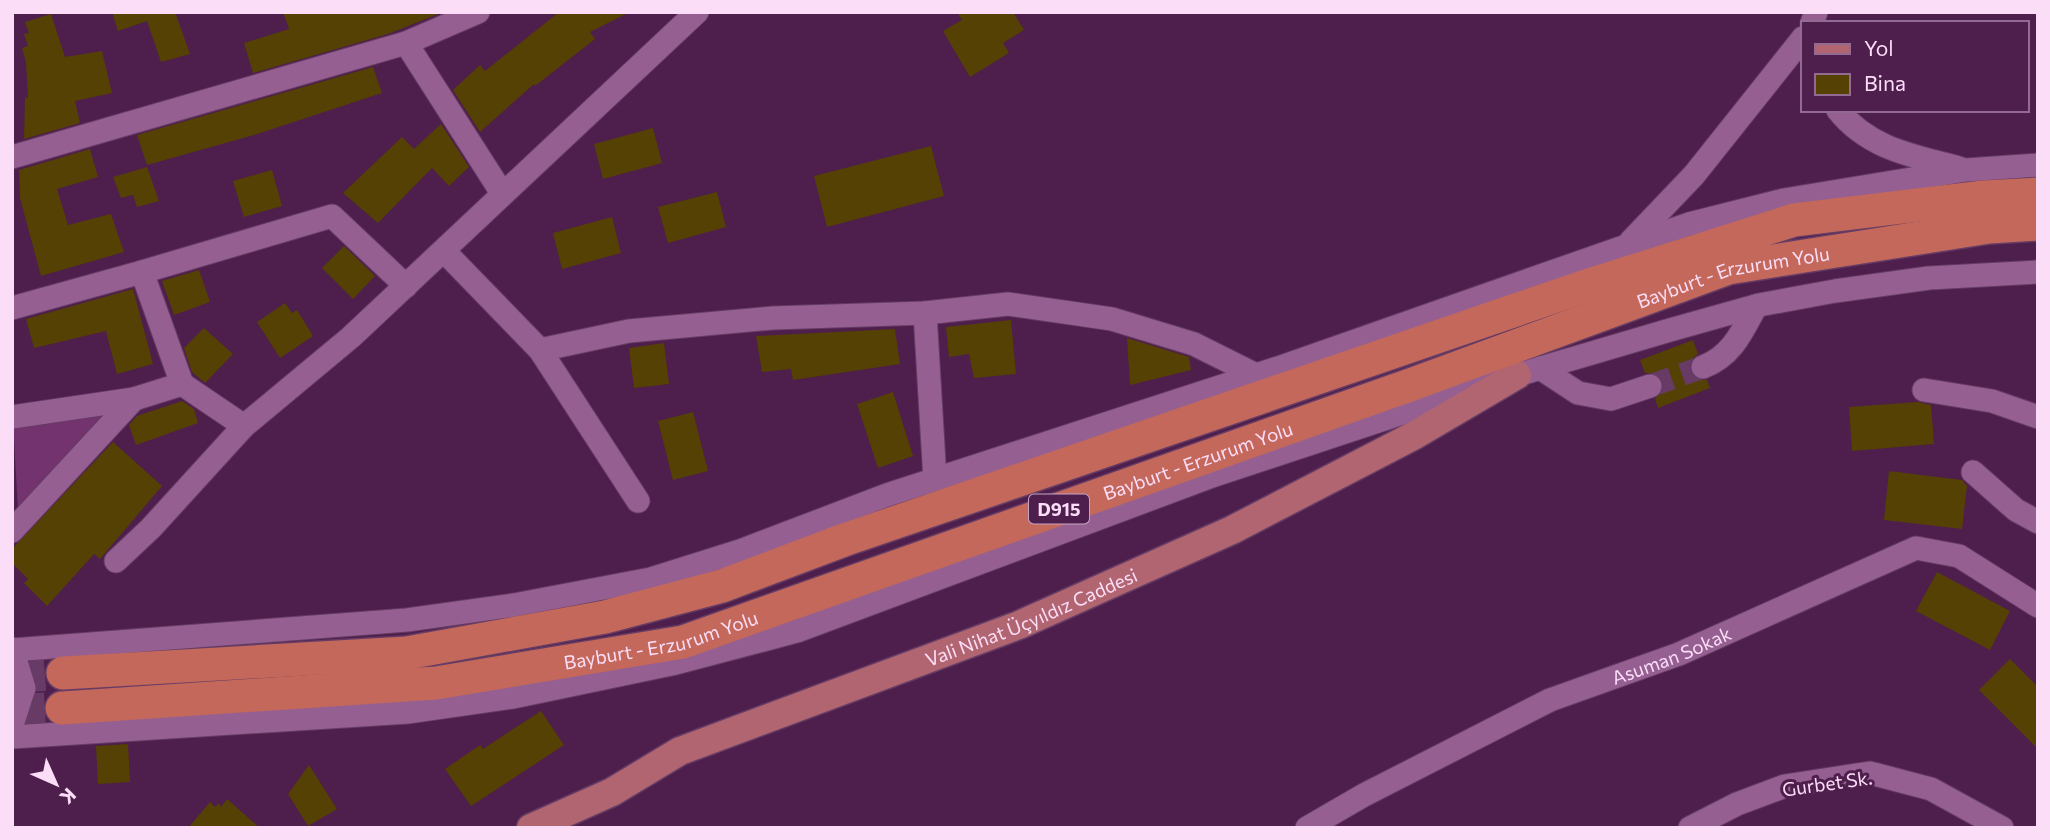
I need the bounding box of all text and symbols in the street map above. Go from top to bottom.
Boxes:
legend [1801,21,2029,112]
text: Yol [1864,35,1894,60]
text: Bina [1864,70,1906,95]
street label: Bayburt - Erzurum Yolu [1633,241,1831,312]
street label: Bayburt - Erzurum Yolu [1100,416,1295,504]
road number: D915 [1029,494,1089,524]
street label: Vali Nihat Üçyıldız Caddesi [922,562,1140,670]
street label: Bayburt - Erzurum Yolu [562,605,761,673]
street label: Asuman Sokak [1608,621,1734,689]
north arrow [21,749,91,819]
street label: Gurbet Sk. [1781,765,1873,801]
text: K [56,784,81,809]

